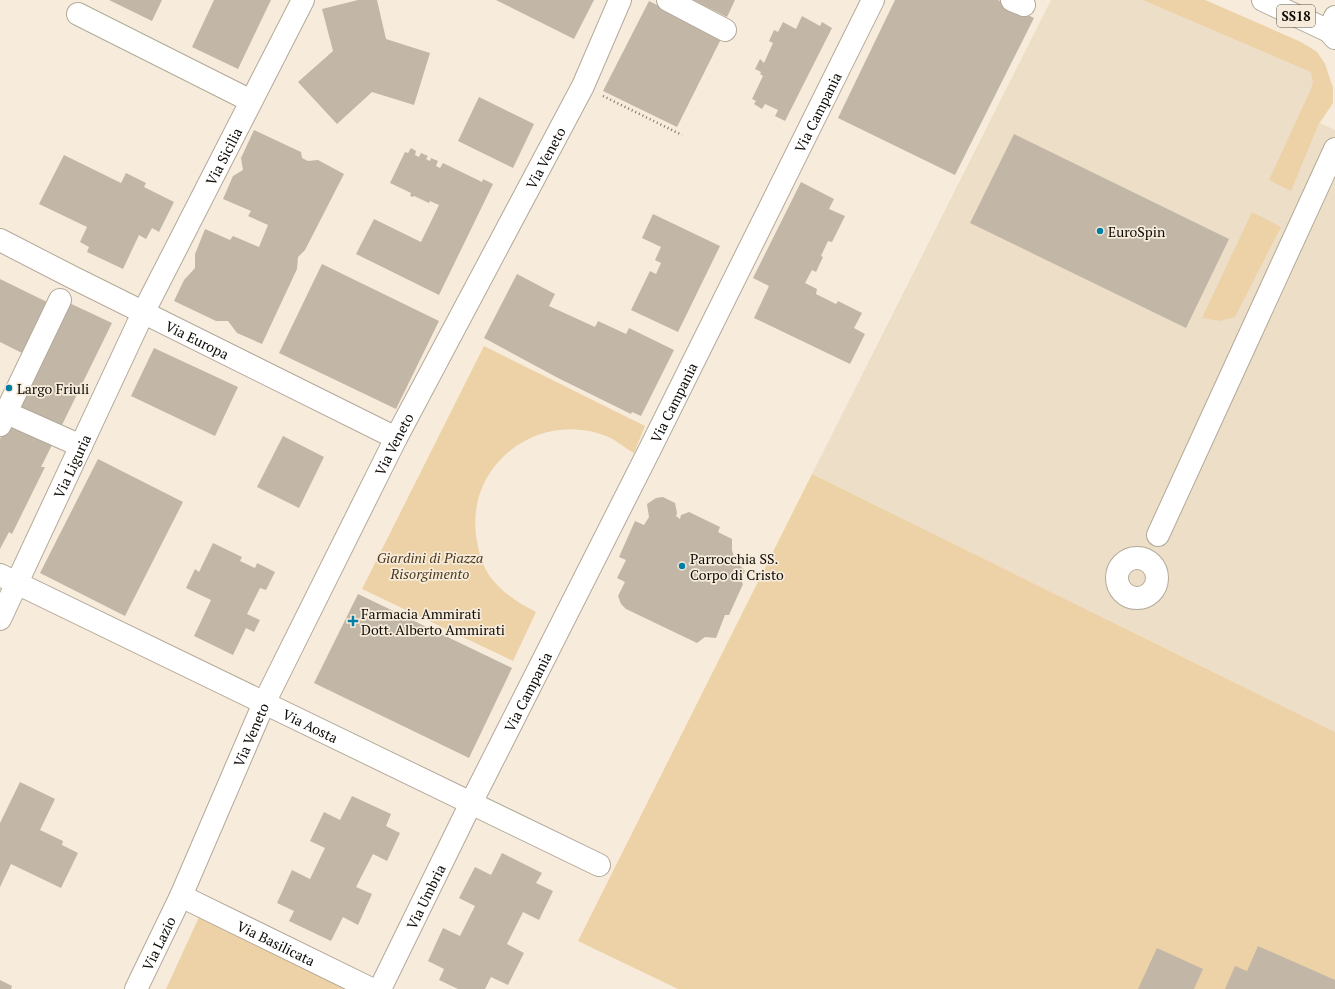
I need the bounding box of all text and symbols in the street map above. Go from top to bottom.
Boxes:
road number: SS18 [1277,5,1315,27]
street label: Via Campania [789,69,845,155]
street label: Via Veneto [521,123,569,192]
street label: Via Sicilia [201,124,246,188]
place label: EuroSpin [1108,222,1166,241]
marker: EuroSpin [1095,226,1105,236]
street label: Via Europa [162,316,232,363]
street label: Via Campania [645,359,701,445]
place label: Largo Friuli [17,379,89,398]
marker: Largo Friuli [4,383,14,393]
street label: Via Veneto [370,409,417,478]
street label: Via Liguria [48,431,95,501]
park label: Giardini di Piazza Risorgimento [377,548,483,583]
place label: Parrocchia SS. Corpo di Cristo [690,549,784,584]
marker: Parrocchia SS. Corpo di Cristo [677,561,687,571]
place label: Farmacia Ammirati Dott. Alberto Ammirati [361,604,505,639]
marker: Farmacia Ammirati Dott. Alberto Ammirati [348,616,358,626]
street label: Via Campania [499,648,556,735]
street label: Via Veneto [228,700,273,769]
street label: Via Aosta [280,704,341,747]
street label: Via Umbria [401,861,449,932]
street label: Via Lazio [137,913,179,973]
street label: Via Basilicata [234,915,318,970]

